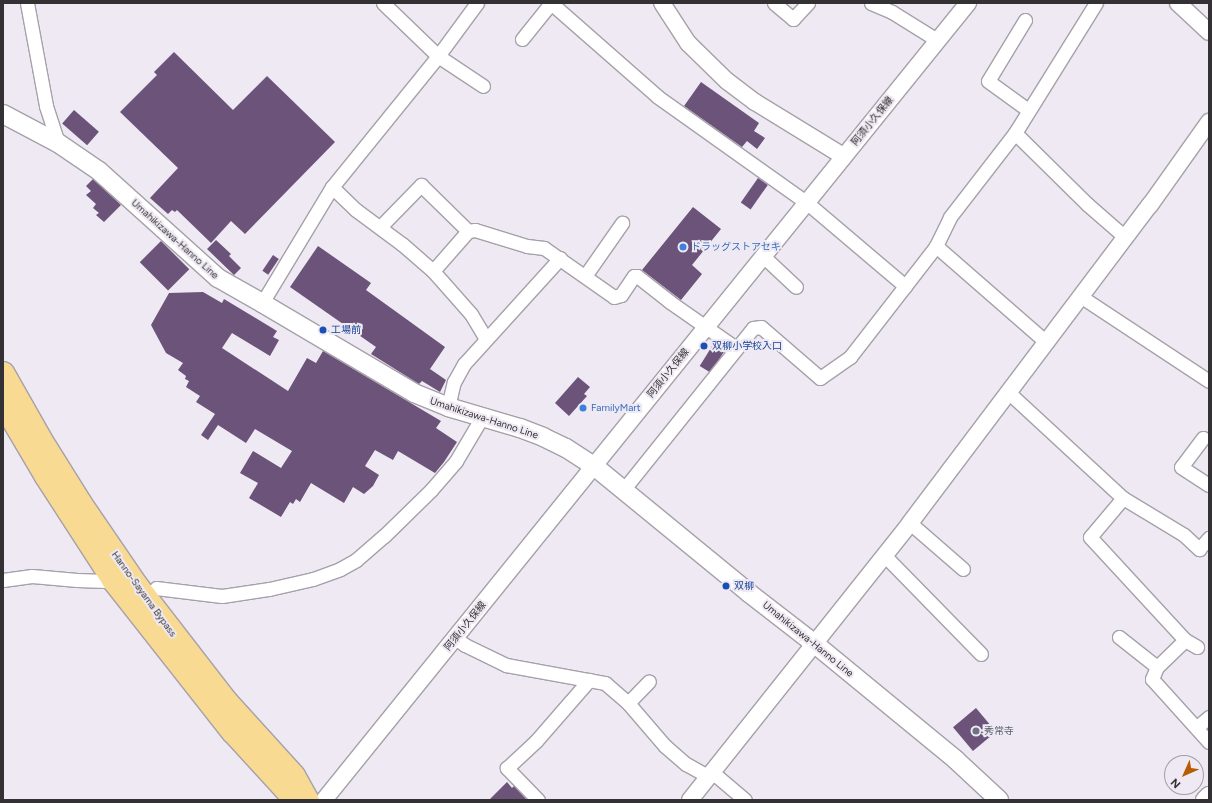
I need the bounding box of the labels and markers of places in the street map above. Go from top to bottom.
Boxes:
place label: ドラッグストアセキ [691,241,781,253]
marker: ドラッグストアセキ [678,242,688,252]
place label: 工場前 [331,324,361,336]
marker: 工場前 [318,325,328,335]
place label: 双柳小学校入口 [712,340,782,352]
marker: 双柳小学校入口 [699,341,709,351]
place label: FamilyMart [591,402,640,414]
marker: FamilyMart [578,403,588,413]
place label: 双柳 [734,580,754,592]
marker: 双柳 [721,581,731,591]
place label: 秀常寺 [984,725,1014,737]
marker: 秀常寺 [971,726,981,736]

